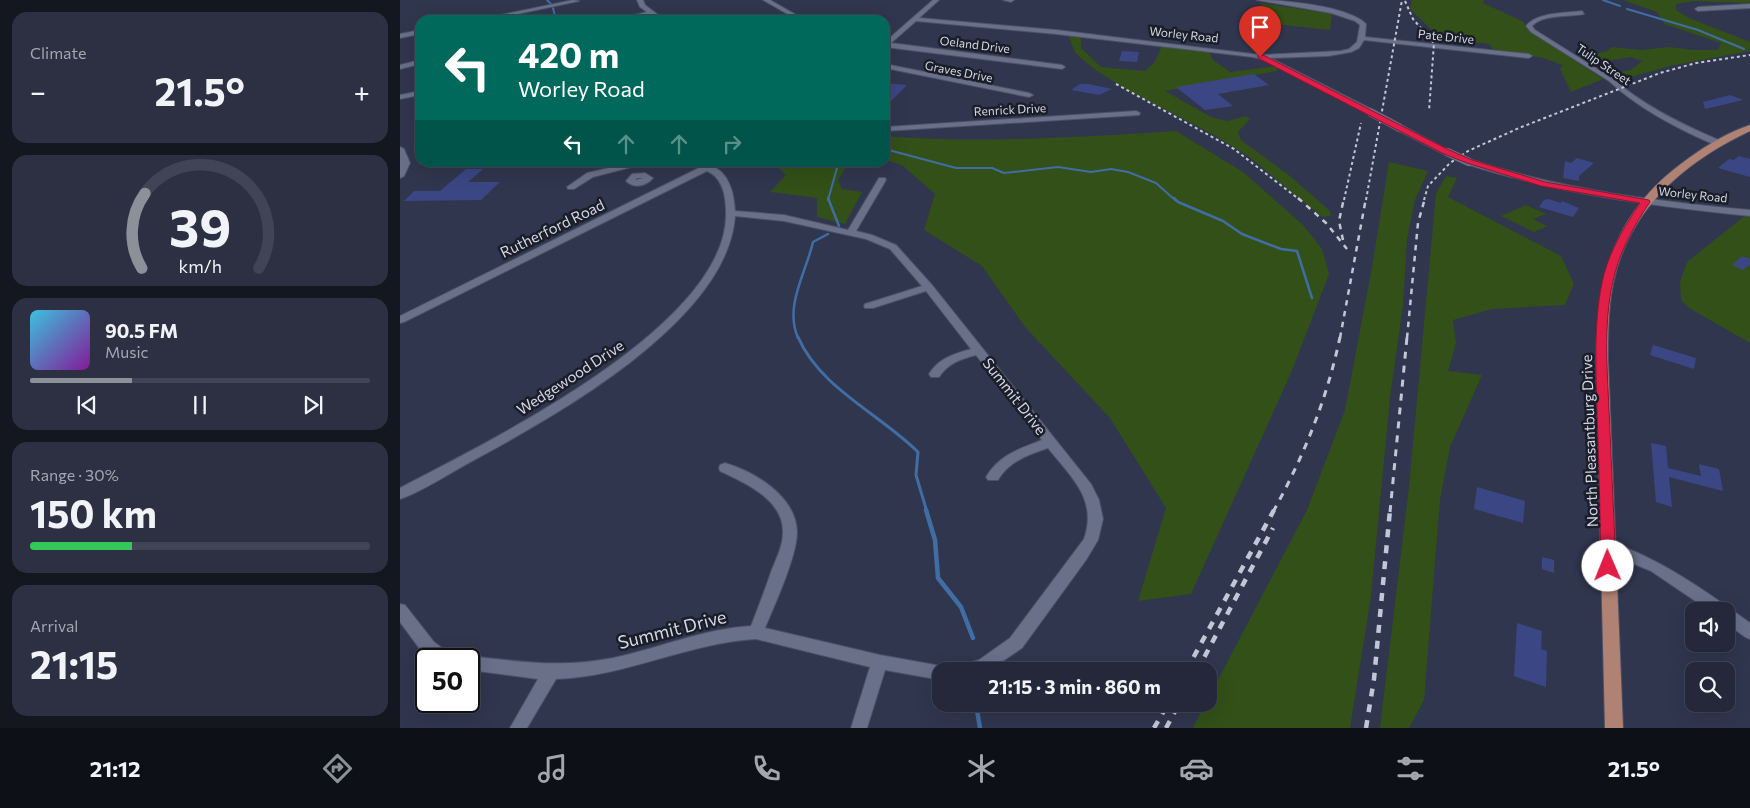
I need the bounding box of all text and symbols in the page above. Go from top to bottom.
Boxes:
pin [1239,6,1281,57]
icon: arrive [1246,13,1274,41]
street label: Worley Road [1149,23,1219,45]
street label: Pate Drive [1417,26,1475,46]
text: 420 m [518,32,619,75]
street label: Oeland Drive [939,33,1011,55]
icon: left [435,35,500,100]
street label: Tulip Street [1574,41,1634,87]
text: Climate [30,43,86,62]
street label: Graves Drive [924,58,994,84]
text: 21.5° [155,67,245,114]
text: − [30,74,46,108]
text: + [354,74,370,108]
text: Worley Road [518,75,645,102]
street label: Renrick Drive [973,100,1047,118]
icon: left [559,130,587,158]
icon: ahead [612,130,640,158]
icon: ahead [665,130,693,158]
icon: right [718,130,746,158]
street label: Worley Road [1658,183,1728,205]
text: 39 [169,194,231,258]
street label: Rutherford Road [497,195,607,261]
text: km/h [178,255,222,277]
text: 90.5 FM [105,319,178,342]
street label: Wedgewood Drive [513,336,627,418]
text: Music [105,342,149,361]
street label: Summit Drive [979,354,1051,438]
street label: North Pleasantburg Drive [1577,354,1601,528]
icon: previous [73,391,101,419]
icon: pause [186,391,214,419]
icon: next [299,391,327,419]
text: Range · 30% [30,465,119,484]
text: 150 km [30,489,157,536]
position arrow [1581,539,1633,591]
map controls [1685,602,1735,712]
button: sound [1685,602,1735,652]
street label: Summit Drive [616,605,728,653]
text: Arrival [30,616,78,635]
text: 21:15 [30,640,118,687]
speed limit sign: 50 [415,648,480,713]
button: search [1685,662,1735,712]
text: 21:15 · 3 min · 860 m [988,675,1161,698]
icon: directions [320,751,355,786]
icon: music [535,751,570,786]
icon: phone [749,751,784,786]
icon: climate [964,751,999,786]
icon: car [1179,751,1214,786]
icon: filters [1393,751,1428,786]
text: 21:12 [90,755,141,782]
text: 21.5° [1608,755,1660,782]

